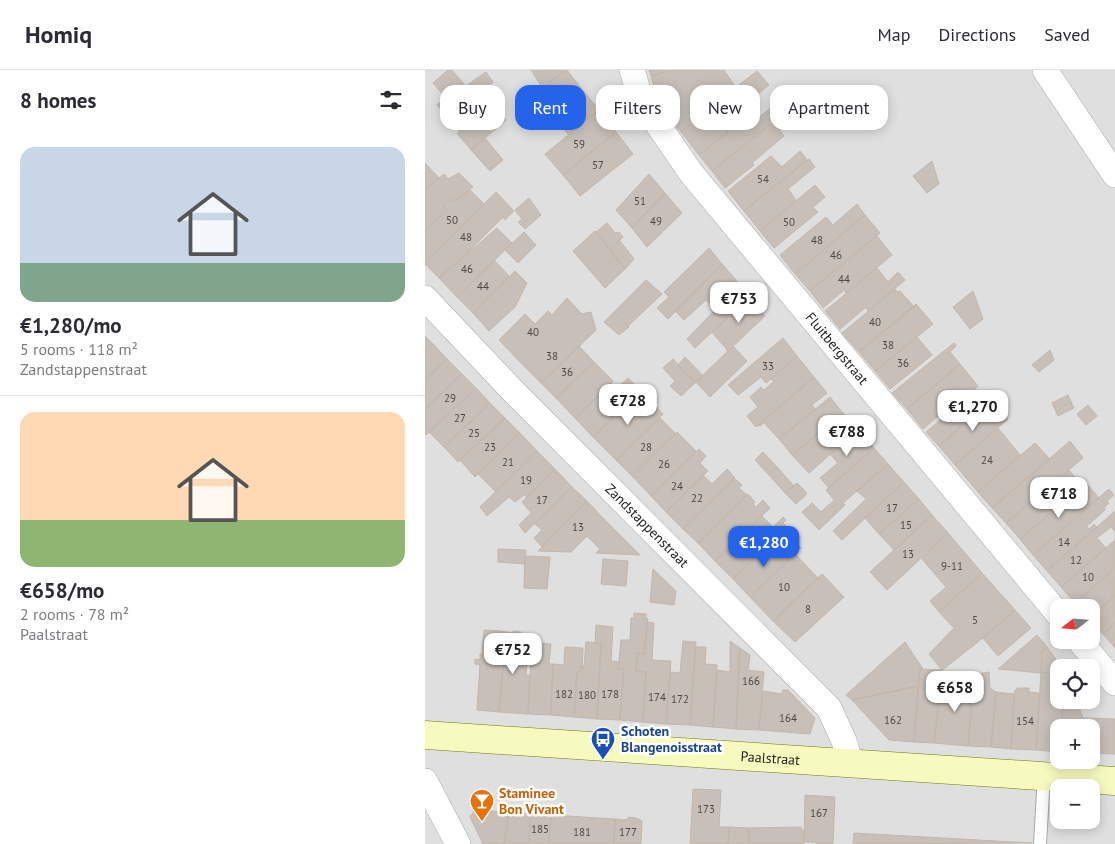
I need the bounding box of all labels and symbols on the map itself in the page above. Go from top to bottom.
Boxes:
house number: 59 [573,137,585,151]
house number: 57 [592,158,604,172]
house number: 54 [757,172,769,186]
house number: 51 [634,194,646,208]
house number: 50 [446,213,458,227]
house number: 49 [650,214,662,228]
house number: 50 [783,215,795,229]
house number: 48 [460,230,472,244]
house number: 48 [811,233,823,247]
house number: 46 [830,248,842,262]
house number: 46 [461,262,473,276]
house number: 44 [838,272,850,286]
house number: 44 [477,279,489,293]
pin: €753 [709,282,769,324]
street label: Fluitbergstraat [802,309,872,388]
house number: 40 [869,315,881,329]
house number: 40 [527,325,539,339]
house number: 38 [882,338,894,352]
house number: 38 [546,349,558,363]
house number: 36 [897,356,909,370]
house number: 33 [762,359,774,373]
house number: 36 [561,365,573,379]
pin: €728 [598,384,658,426]
pin: €1,270 [932,390,1014,432]
house number: 29 [444,391,456,405]
house number: 27 [454,411,466,425]
pin: €788 [817,414,877,457]
house number: 25 [468,426,480,440]
house number: 23 [484,440,496,454]
house number: 28 [640,440,652,454]
house number: 24 [981,453,993,467]
house number: 21 [502,455,514,469]
house number: 26 [658,457,670,471]
house number: 19 [520,473,532,487]
pin: €718 [1029,476,1089,519]
house number: 24 [671,479,683,493]
street label: Zandstappenstraat [602,480,693,571]
house number: 22 [691,491,703,505]
house number: 17 [536,493,548,507]
house number: 17 [886,501,898,515]
house number: 15 [900,518,912,532]
house number: 13 [572,520,584,534]
pin: €1,280 [723,526,805,568]
house number: 14 [1058,535,1070,549]
house number: 13 [902,547,914,561]
house number: 12 [1070,553,1082,567]
house number: 9-11 [941,559,963,573]
house number: 10 [1082,570,1094,584]
house number: 10 [778,580,790,594]
north arrow [1050,599,1100,649]
house number: 8 [805,602,811,616]
house number: 5 [972,613,978,627]
pin: €752 [483,632,543,675]
pin: €658 [925,670,985,713]
house number: 166 [742,674,760,688]
house number: 182 [555,687,573,701]
house number: 178 [601,687,619,701]
house number: 180 [578,688,596,702]
house number: 174 [648,690,666,704]
house number: 172 [671,692,689,706]
house number: 164 [779,711,797,725]
house number: 162 [884,713,902,727]
house number: 154 [1016,714,1034,728]
place label: Schoten Blangenoisstraat [621,722,722,756]
bus stop icon: Schoten Blangenoisstraat [590,726,616,760]
street label: Paalstraat [740,747,801,769]
place label: Staminee Bon Vivant [499,784,564,818]
bar icon: Staminee Bon Vivant [469,788,495,822]
house number: 173 [697,802,715,816]
house number: 167 [810,806,828,820]
house number: 185 [531,822,549,836]
house number: 181 [573,825,591,839]
house number: 177 [619,825,637,839]

